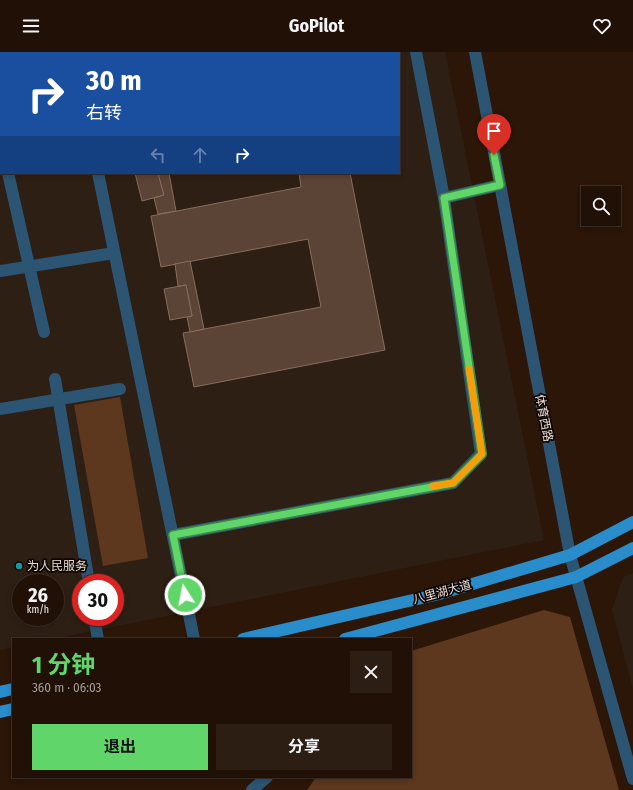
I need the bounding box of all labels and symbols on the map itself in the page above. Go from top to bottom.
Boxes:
pin [477,114,511,155]
street label: 体育西路 [533,393,555,443]
place label: 为人民服务 [27,559,87,573]
marker: 为人民服务 [14,561,24,571]
speed limit sign: 30 [72,574,124,626]
position arrow [164,574,206,616]
street label: 八里湖大道 [411,577,473,607]

